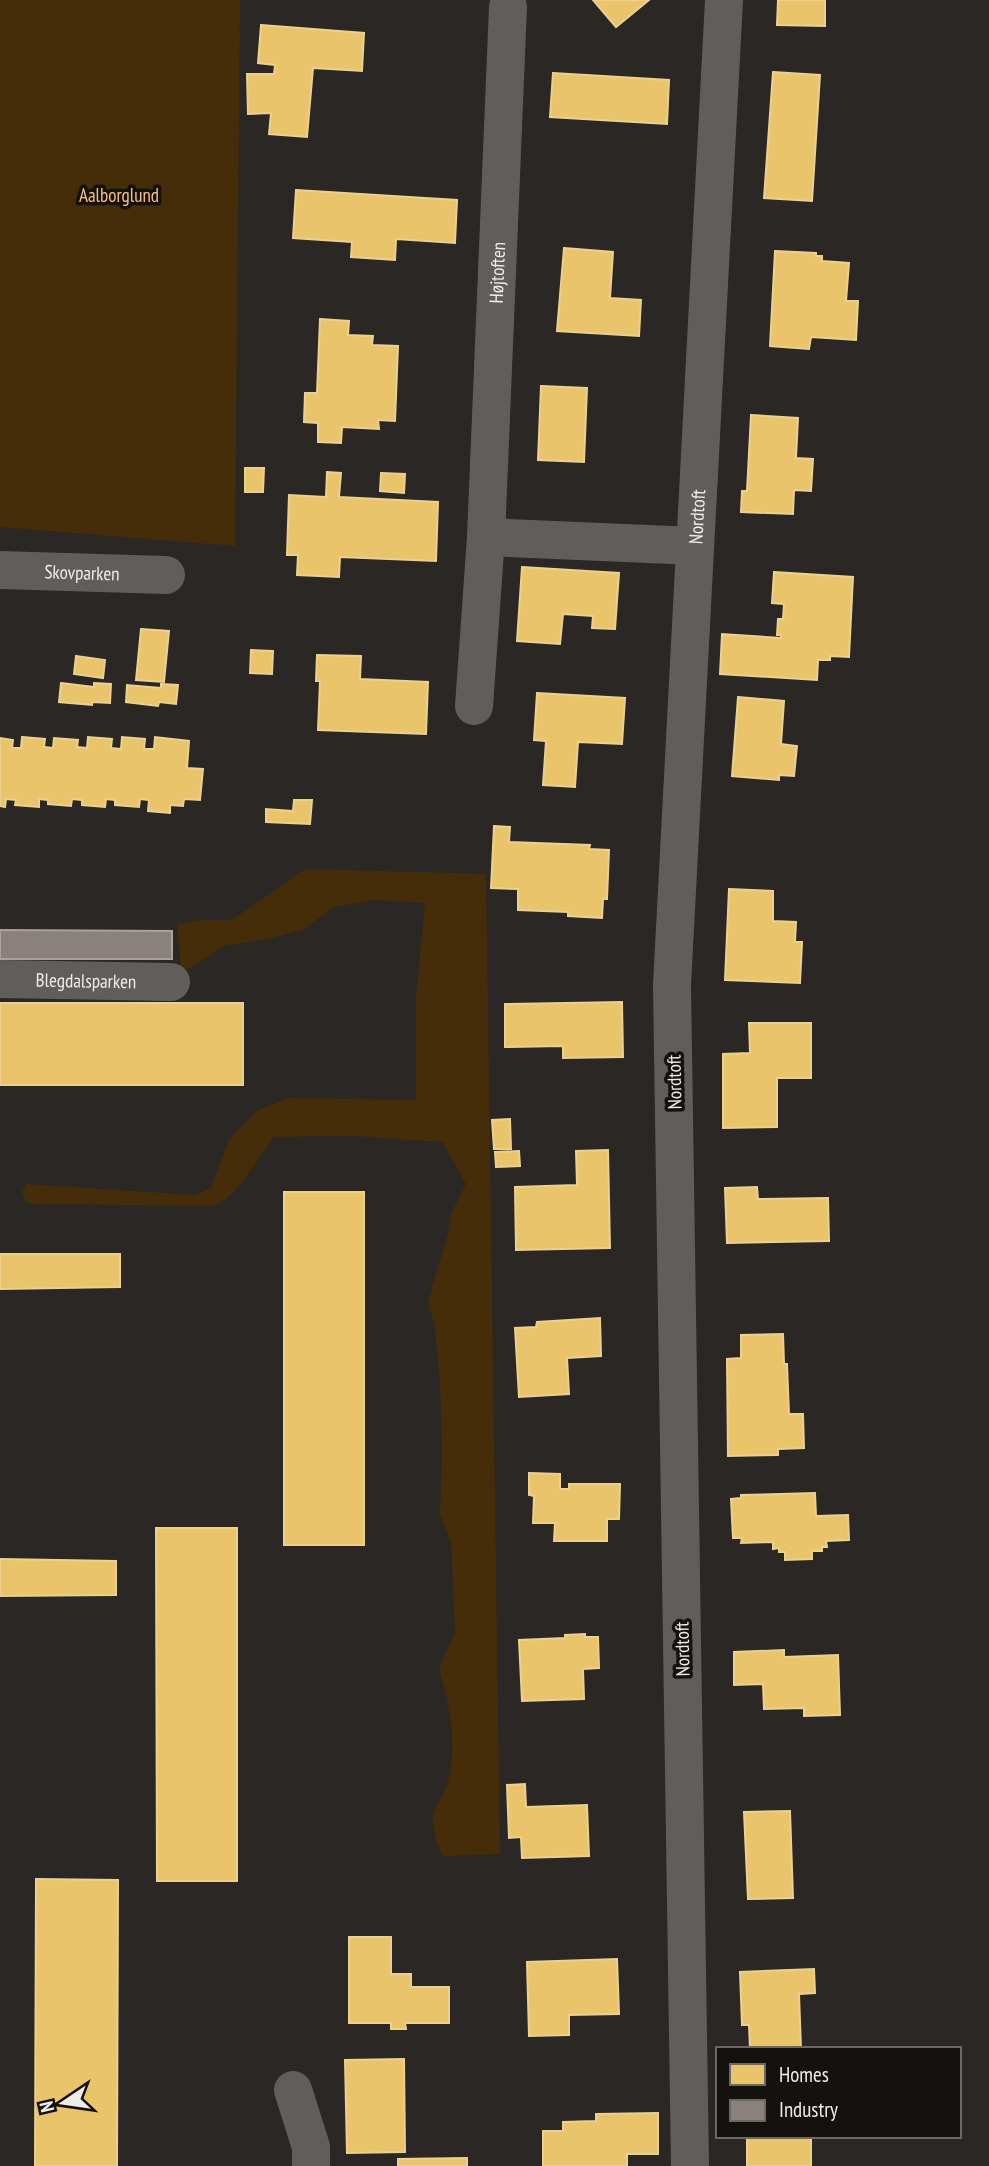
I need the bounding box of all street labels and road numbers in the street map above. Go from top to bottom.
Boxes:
street label: Højtoften [484,241,510,304]
street label: Nordtoft [683,488,710,545]
street label: Skovparken [44,559,120,586]
street label: Blegdalsparken [36,968,136,993]
street label: Nordtoft [662,1054,686,1110]
street label: Nordtoft [670,1621,694,1677]

